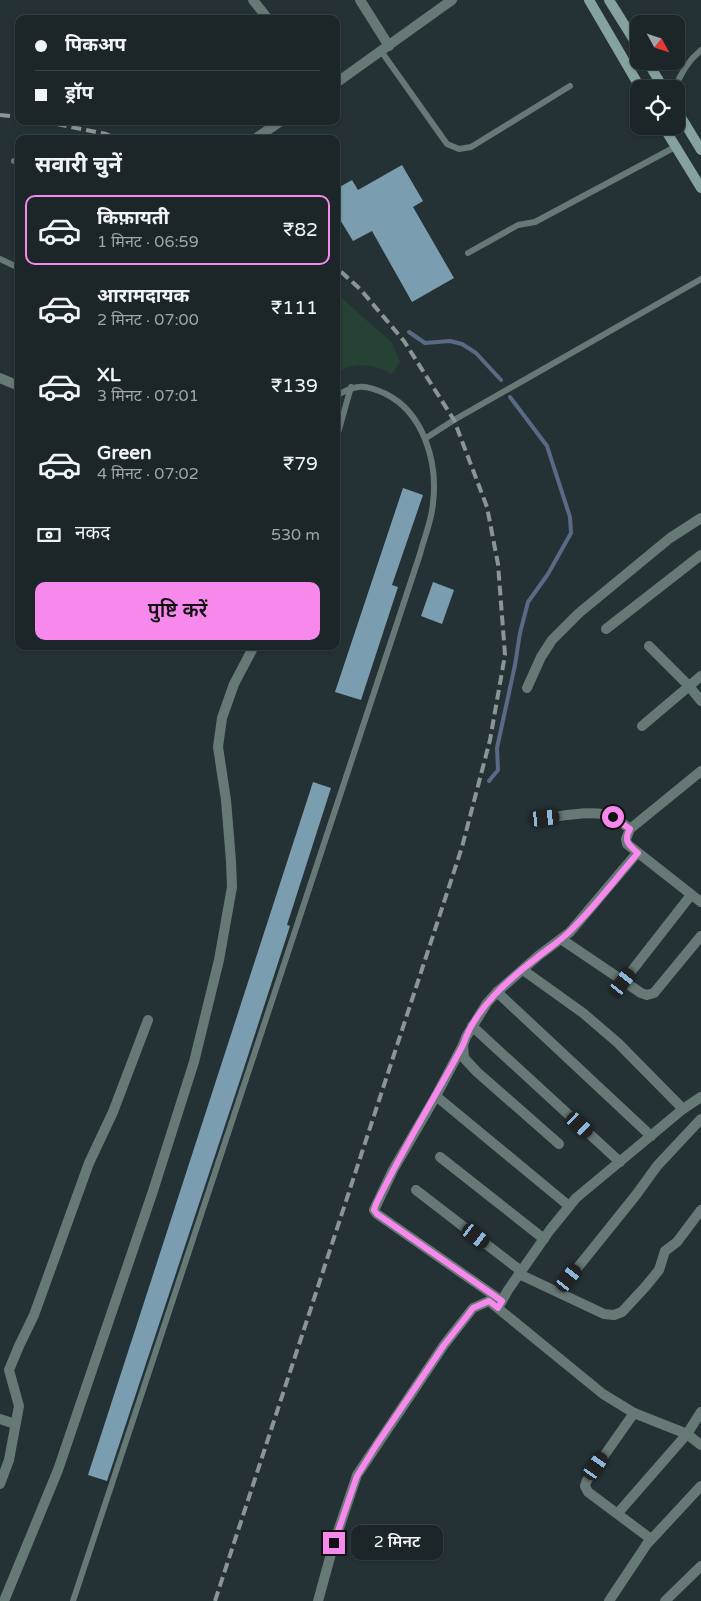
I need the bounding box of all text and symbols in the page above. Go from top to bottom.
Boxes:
north arrow [630,15,685,70]
map controls [630,15,685,135]
text: पिकअप [65,34,126,56]
button: locate [630,80,685,135]
text: ड्रॉप [65,82,93,104]
text: सवारी चुनें [35,152,122,178]
text: किफ़ायती [97,207,169,229]
icon: car [37,208,82,253]
text: ₹82 [283,219,318,241]
text: 1 मिनट · 06:59 [97,232,199,252]
text: आरामदायक [97,285,189,307]
icon: car [37,286,82,331]
text: ₹111 [271,297,318,319]
text: 2 मिनट · 07:00 [97,310,199,330]
icon: car [37,364,82,409]
text: XL [97,364,121,386]
text: ₹139 [271,375,318,397]
text: 3 मिनट · 07:01 [97,386,199,406]
icon: car [37,442,82,487]
text: Green [97,442,151,464]
text: ₹79 [283,453,318,475]
text: 4 मिनट · 07:02 [97,464,199,484]
icon: cash [35,521,63,549]
text: नकद [75,522,110,544]
text: 530 m [271,525,320,545]
button: पुष्टि करें [35,582,320,640]
route start [602,806,624,828]
car [529,809,560,827]
car [607,966,638,998]
car [563,1109,596,1141]
car [459,1221,492,1251]
car [553,1262,584,1294]
car [581,1449,610,1483]
callout: 2 मिनट [352,1526,444,1560]
route end [323,1532,345,1554]
text: 2 मिनट [374,1532,420,1552]

